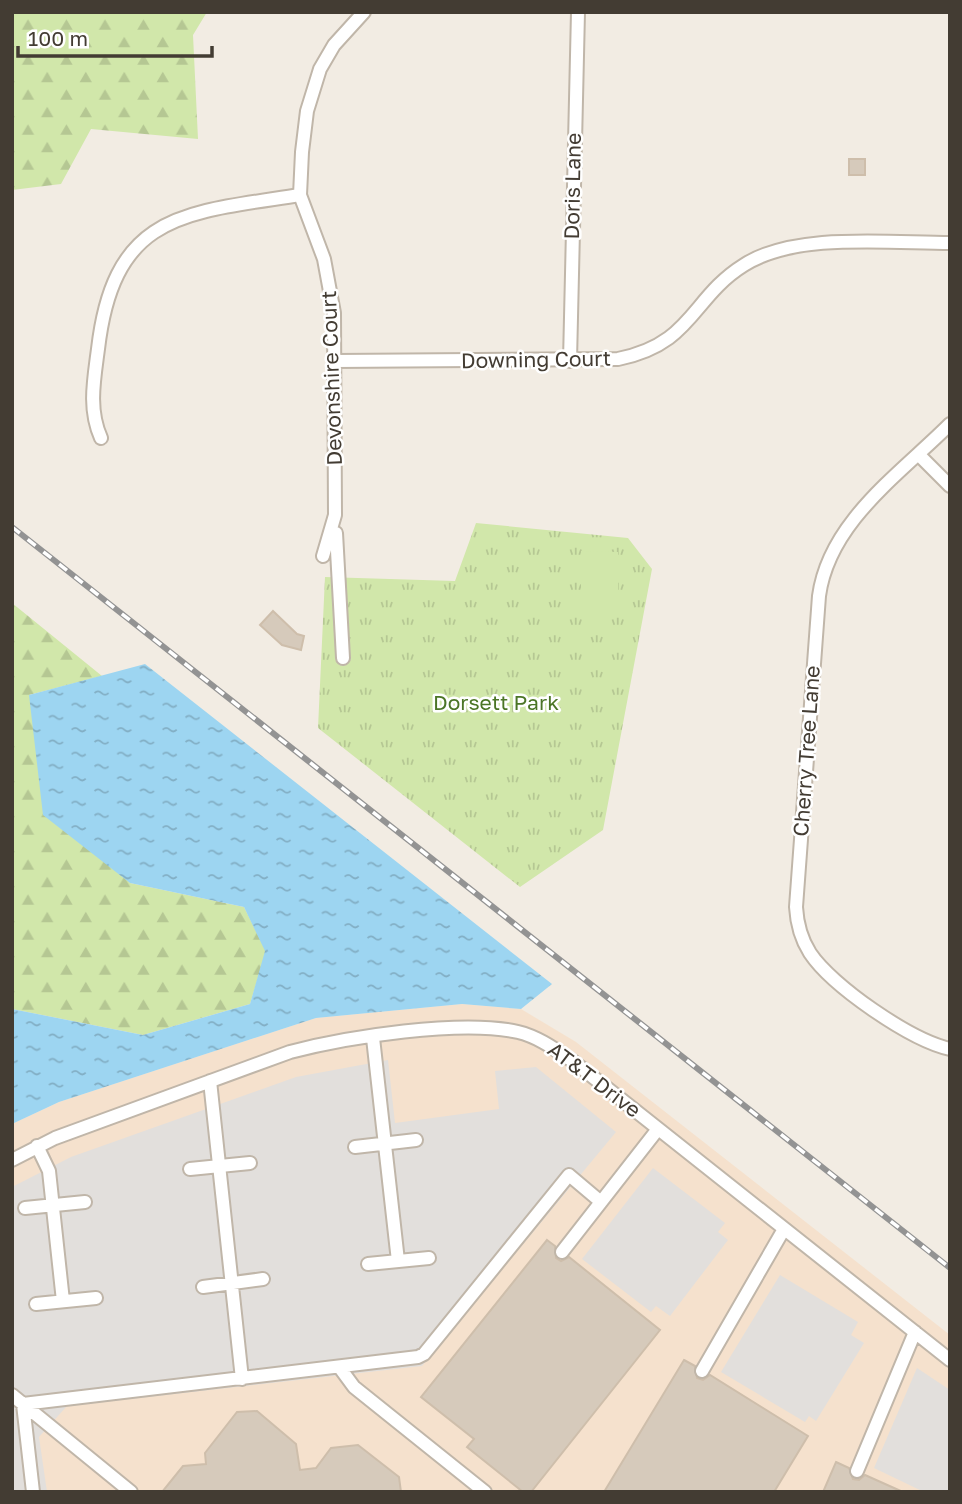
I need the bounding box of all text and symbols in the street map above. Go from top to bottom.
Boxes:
scale bar [18,14,212,58]
text: 100 m [28,25,88,51]
street label: Doris Lane [558,132,586,240]
street label: Devonshire Court [315,290,347,466]
street label: Downing Court [461,345,611,373]
street label: Cherry Tree Lane [787,665,825,837]
park label: Dorsett Park [433,689,559,715]
street label: AT&T Drive [543,1036,646,1123]

